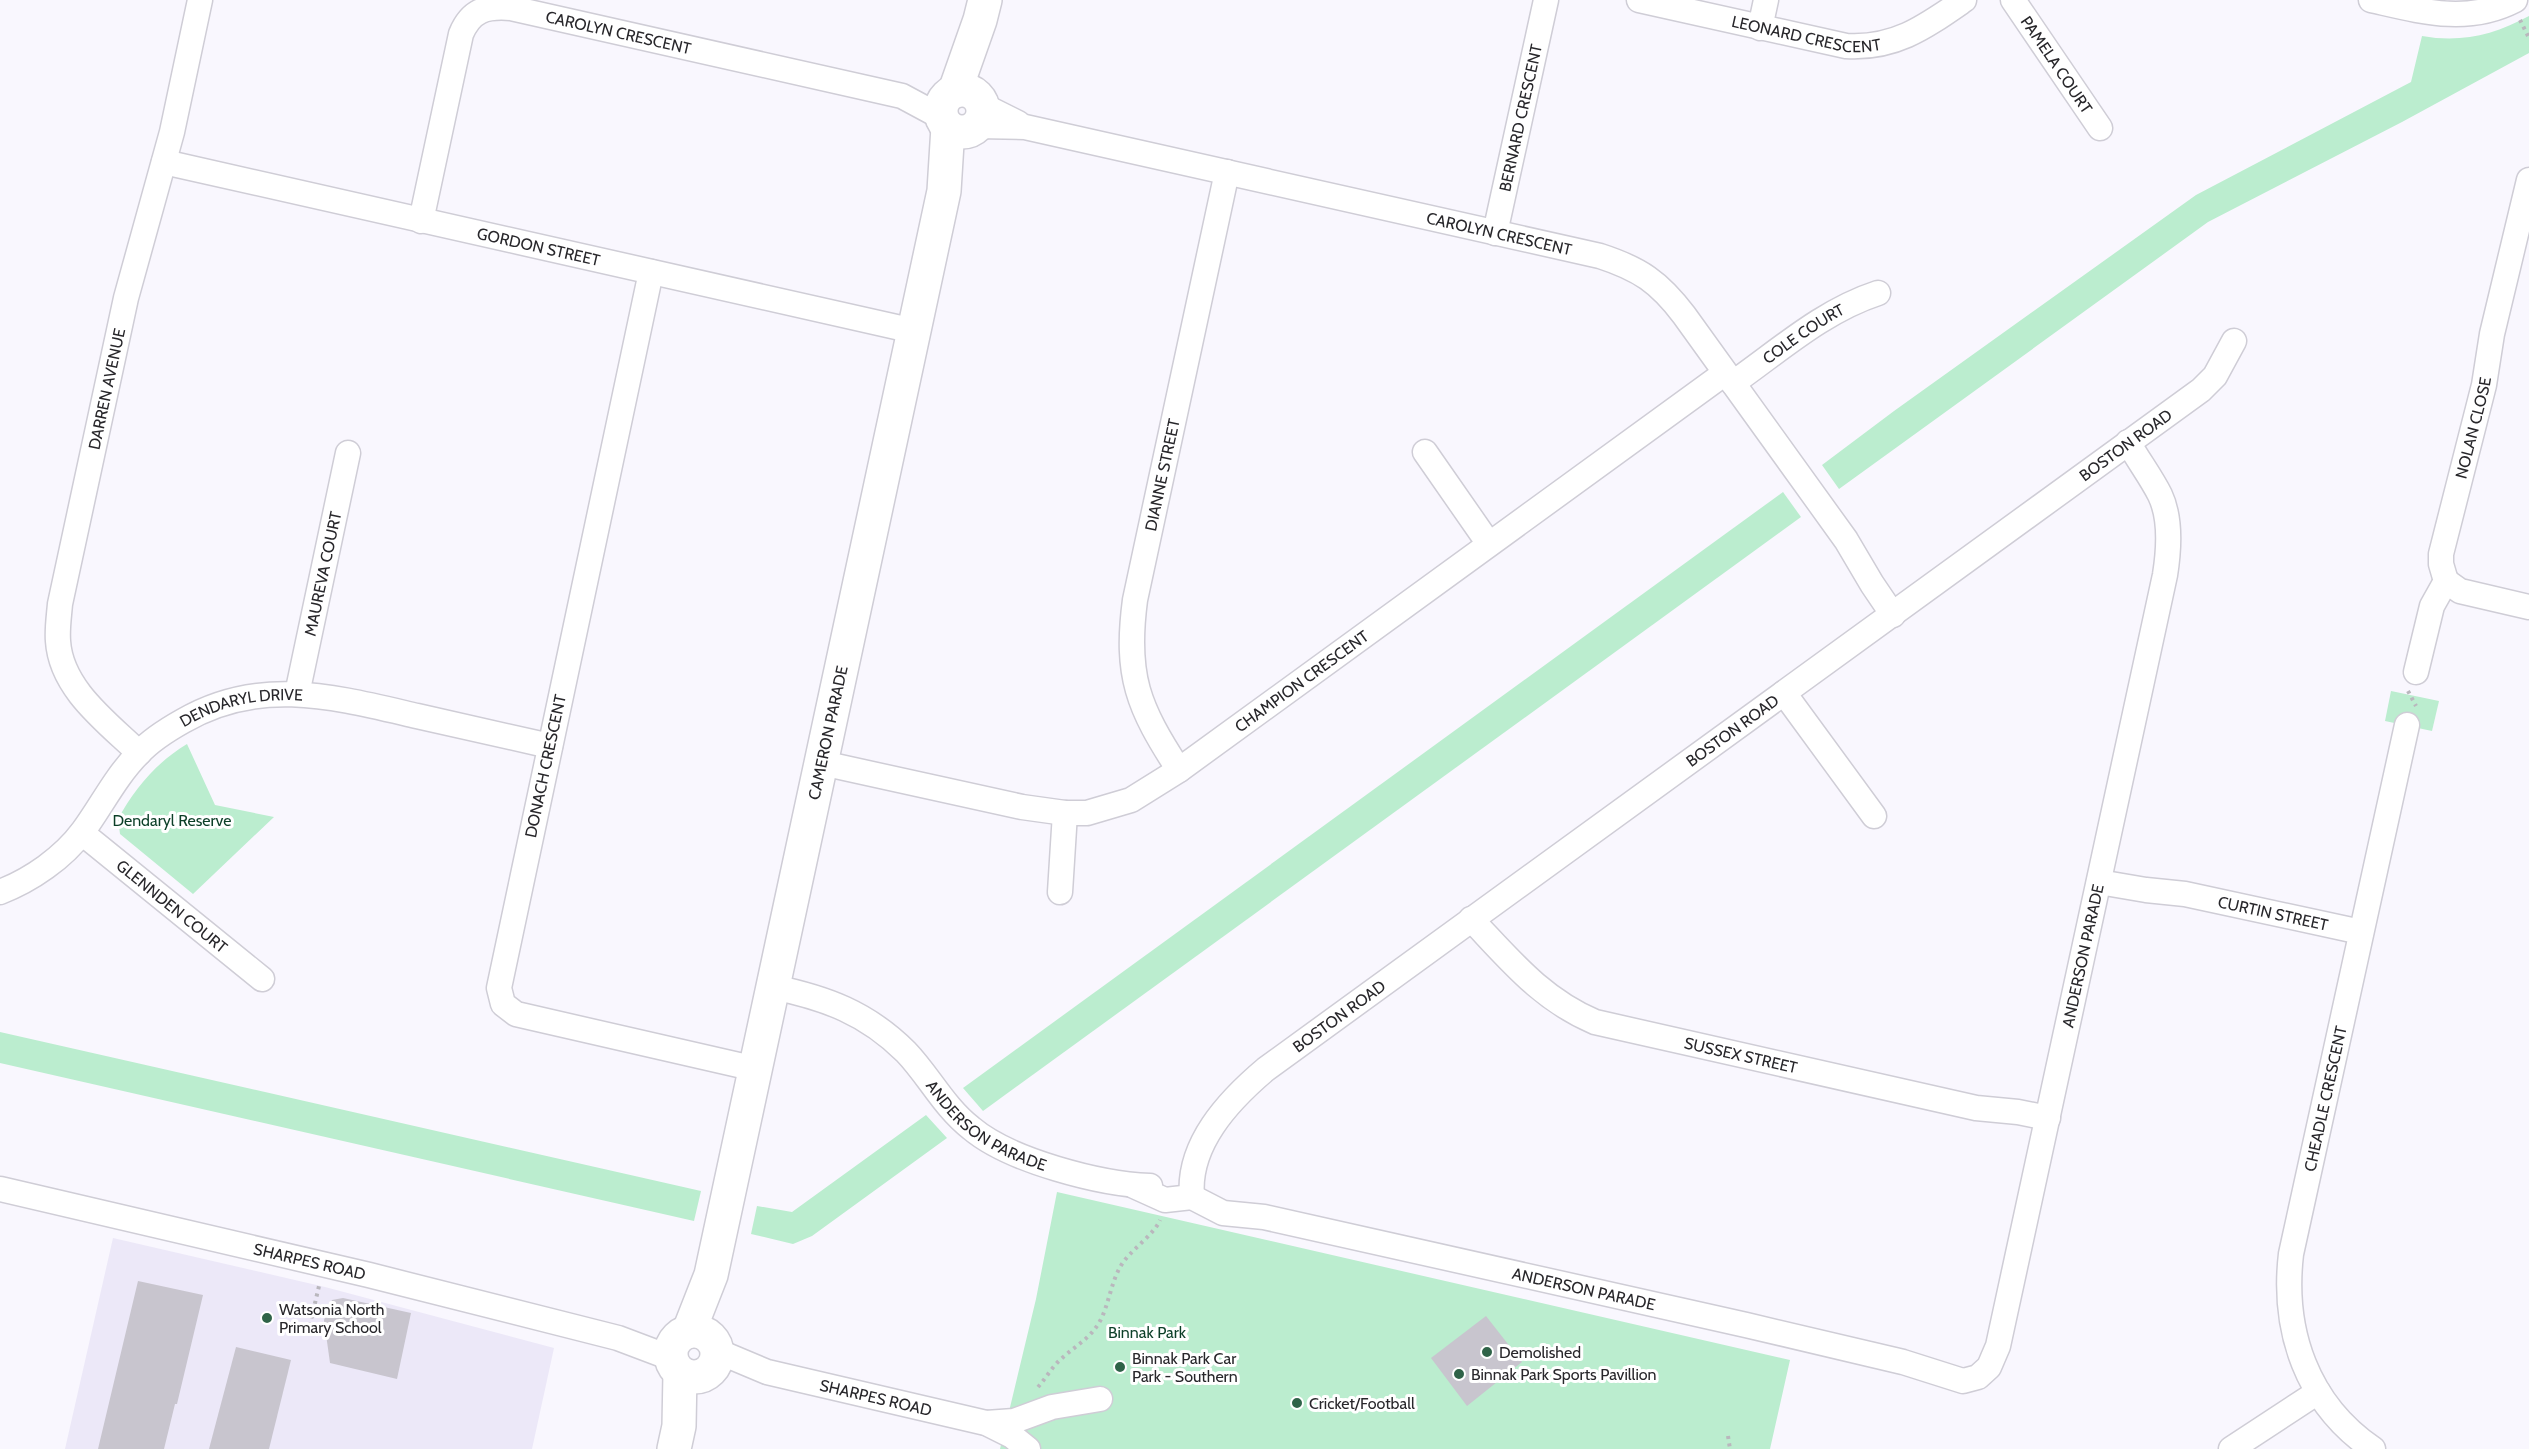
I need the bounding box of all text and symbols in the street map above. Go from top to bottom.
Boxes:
street label: CAROLYN CRESCENT [544,7,693,58]
street label: LEONARD CRESCENT [1730,12,1883,56]
street label: PAMELA COURT [2017,13,2096,117]
street label: BERNARD CRESCENT [1495,42,1546,193]
street label: CAROLYN CRESCENT [1425,208,1574,259]
street label: GORDON STREET [475,224,602,270]
street label: COLE COURT [1759,300,1848,368]
street label: DARREN AVENUE [85,326,129,451]
street label: NOLAN CLOSE [2452,375,2495,481]
street label: BOSTON ROAD [2076,405,2176,485]
street label: DIANNE STREET [1141,417,1184,533]
street label: MAUREVA COURT [301,509,345,638]
street label: CHAMPION CRESCENT [1231,626,1373,736]
street label: CAMERON PARADE [804,664,852,802]
street label: DENDARYL DRIVE [176,685,303,731]
street label: BOSTON ROAD [1683,691,1783,771]
street label: DONACH CRESCENT [521,692,570,839]
park label: Dendaryl Reserve [112,811,232,830]
street label: GLENNDEN COURT [113,856,231,957]
street label: ANDERSON PARADE [2058,882,2108,1029]
street label: CURTIN STREET [2216,892,2330,935]
street label: BOSTON ROAD [1289,976,1389,1056]
street label: CHEADLE CRESCENT [2300,1024,2351,1173]
street label: SUSSEX STREET [1682,1033,1800,1077]
street label: ANDERSON PARADE [922,1077,1049,1175]
street label: SHARPES ROAD [252,1239,367,1284]
street label: ANDERSON PARADE [1510,1264,1657,1314]
place label: Watsonia North Primary School [279,1300,384,1337]
marker: Watsonia North Primary School [260,1311,274,1325]
park label: Binnak Park [1108,1323,1187,1342]
place label: Demolished [1499,1343,1581,1362]
marker: Demolished [1480,1345,1494,1359]
place label: Binnak Park Car Park - Southern [1132,1349,1238,1386]
marker: Binnak Park Car Park - Southern [1113,1360,1127,1374]
place label: Binnak Park Sports Pavillion [1471,1365,1657,1384]
marker: Binnak Park Sports Pavillion [1452,1367,1466,1381]
street label: SHARPES ROAD [818,1376,934,1420]
place label: Cricket/Football [1309,1394,1415,1413]
marker: Cricket/Football [1290,1396,1304,1410]

